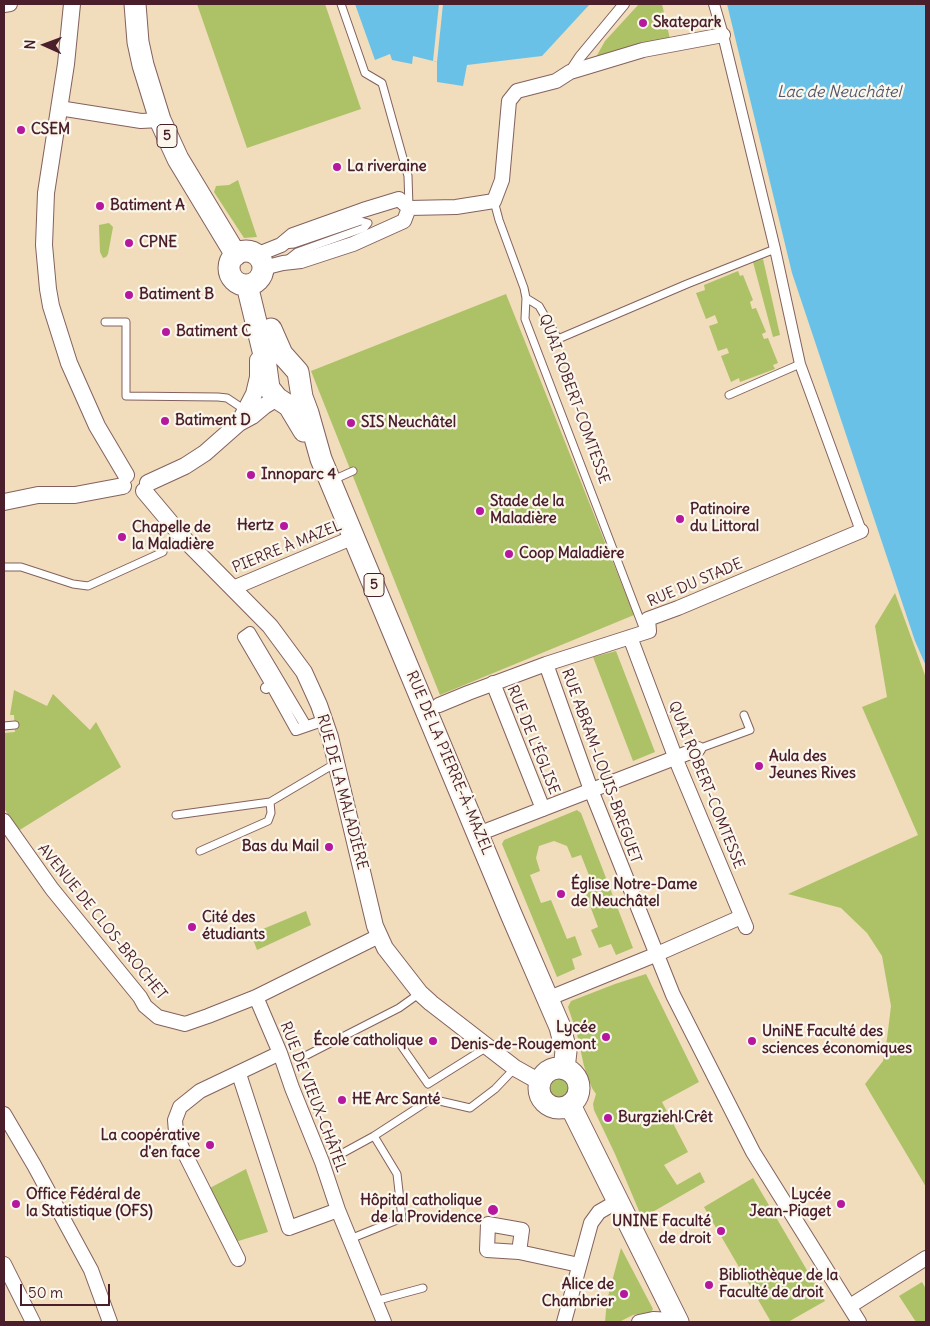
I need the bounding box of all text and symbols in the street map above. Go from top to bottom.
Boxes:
place label: Skatepark [653,14,721,32]
marker: Skatepark [637,17,649,29]
north arrow [20,20,70,70]
text: N [21,39,39,50]
water label: Lac de Neuchâtel [777,82,901,102]
place label: CSEM [31,121,70,139]
marker: CSEM [15,124,27,136]
road number: 5 [157,124,177,148]
place label: La riveraine [347,158,427,176]
marker: La riveraine [331,161,343,173]
place label: Batiment A [110,197,185,215]
marker: Batiment A [94,200,106,212]
place label: CPNE [139,234,177,252]
marker: CPNE [123,237,135,249]
place label: Batiment B [139,286,214,304]
marker: Batiment B [123,289,135,301]
street label: QUAI ROBERT-COMTESSE [535,312,613,486]
place label: Batiment C [176,323,251,341]
marker: Batiment C [160,326,172,338]
place label: Batiment D [175,412,251,430]
place label: SIS Neuchâtel [361,414,456,432]
marker: Batiment D [159,415,171,427]
marker: SIS Neuchâtel [345,417,357,429]
place label: Innoparc 4 [261,466,336,484]
marker: Innoparc 4 [245,469,257,481]
place label: Stade de la Maladière [490,493,564,528]
place label: Patinoire du Littoral [690,501,759,536]
marker: Stade de la Maladière [474,505,486,517]
marker: Patinoire du Littoral [674,513,686,525]
street label: PIERRE À MAZEL [230,517,344,577]
place label: Hertz [237,517,274,535]
place label: Chapelle de la Maladière [132,519,214,554]
marker: Hertz [278,520,290,532]
marker: Chapelle de la Maladière [116,531,128,543]
place label: Coop Maladière [519,545,624,563]
marker: Coop Maladière [503,548,515,560]
street label: RUE DU STADE [645,555,745,611]
road number: 5 [364,574,384,596]
street label: RUE ABRAM-LOUIS-BREGUET [557,666,645,866]
street label: RUE DE LA PIERRE-À-MAZEL [402,668,496,858]
street label: RUE DE L'ÉGLISE [503,683,563,797]
street label: QUAI ROBERT-COMTESSE [664,699,748,871]
street label: RUE DE LA MALADIÈRE [313,712,371,872]
place label: Aula des Jeunes Rives [769,748,856,783]
marker: Aula des Jeunes Rives [753,760,765,772]
place label: Bas du Mail [242,838,319,856]
street label: AVENUE DE CLOS-BROCHET [34,840,170,1004]
marker: Bas du Mail [323,841,335,853]
place label: Église Notre-Dame de Neuchâtel [571,876,697,911]
marker: Église Notre-Dame de Neuchâtel [555,888,567,900]
place label: Cité des étudiants [202,909,265,944]
marker: Cité des étudiants [186,921,198,933]
street label: RUE DE VIEUX-CHÂTEL [276,1019,350,1175]
place label: Lycée Denis-de-Rougemont [451,1019,596,1054]
place label: UniNE Faculté des sciences économiques [762,1023,912,1058]
marker: Lycée Denis-de-Rougemont [600,1031,612,1043]
place label: École catholique [314,1032,423,1050]
marker: École catholique [427,1035,439,1047]
marker: UniNE Faculté des sciences économiques [746,1035,758,1047]
place label: HE Arc Santé [352,1091,440,1109]
marker: HE Arc Santé [336,1094,348,1106]
place label: Burgziehl·Crêt [618,1109,713,1127]
marker: Burgziehl·Crêt [602,1112,614,1124]
place label: La coopérative d'en face [101,1127,200,1162]
marker: La coopérative d'en face [204,1139,216,1151]
place label: Office Fédéral de la Statistique (OFS) [26,1186,153,1221]
place label: Lycée Jean-Piaget [749,1186,831,1221]
place label: Hôpital catholique de la Providence [360,1192,482,1227]
marker: Office Fédéral de la Statistique (OFS) [10,1198,22,1210]
marker: Lycée Jean-Piaget [835,1198,847,1210]
marker: Hôpital catholique de la Providence [486,1203,500,1217]
place label: UNINE Faculté de droit [612,1213,711,1248]
marker: UNINE Faculté de droit [715,1225,727,1237]
place label: Bibliothèque de la Faculté de droit [719,1267,838,1302]
scale bar [22,1274,112,1306]
place label: Alice de Chambrier [542,1276,614,1311]
marker: Bibliothèque de la Faculté de droit [703,1279,715,1291]
text: 50 m [28,1283,63,1302]
marker: Alice de Chambrier [618,1288,630,1300]

